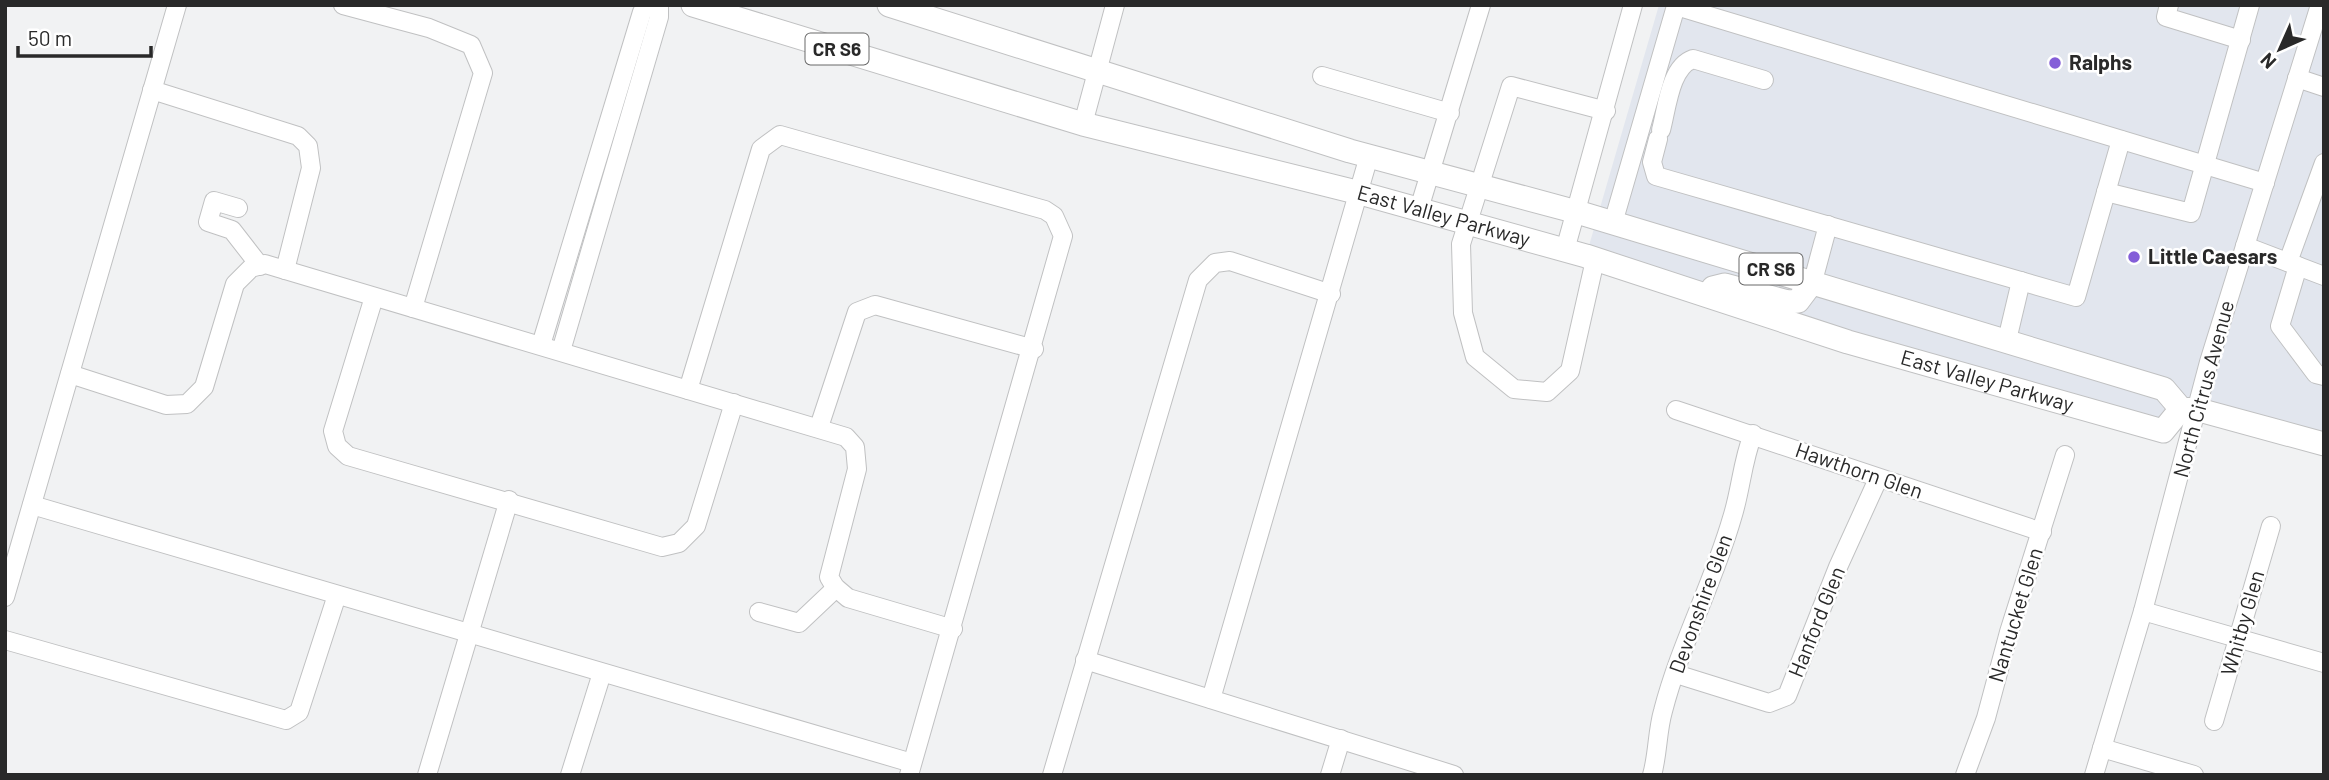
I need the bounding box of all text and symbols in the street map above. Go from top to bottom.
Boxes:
scale bar [18,14,150,58]
north arrow [2245,14,2315,84]
text: 50 m [28,25,72,50]
road number: CR S6 [806,34,868,64]
place label: Ralphs [2069,49,2132,74]
text: N [2255,49,2280,74]
marker: Ralphs [2047,55,2063,71]
street label: East Valley Parkway [1355,179,1534,251]
place label: Little Caesars [2148,243,2277,268]
marker: Little Caesars [2126,249,2142,265]
road number: CR S6 [1740,254,1802,284]
street label: North Citrus Avenue [2167,297,2238,480]
street label: East Valley Parkway [1898,344,2077,416]
street label: Hawthorn Glen [1792,436,1926,503]
street label: Devonshire Glen [1663,531,1736,676]
street label: Nantucket Glen [1982,544,2047,685]
street label: Hanford Glen [1782,562,1849,680]
street label: Whitby Glen [2215,567,2268,678]

